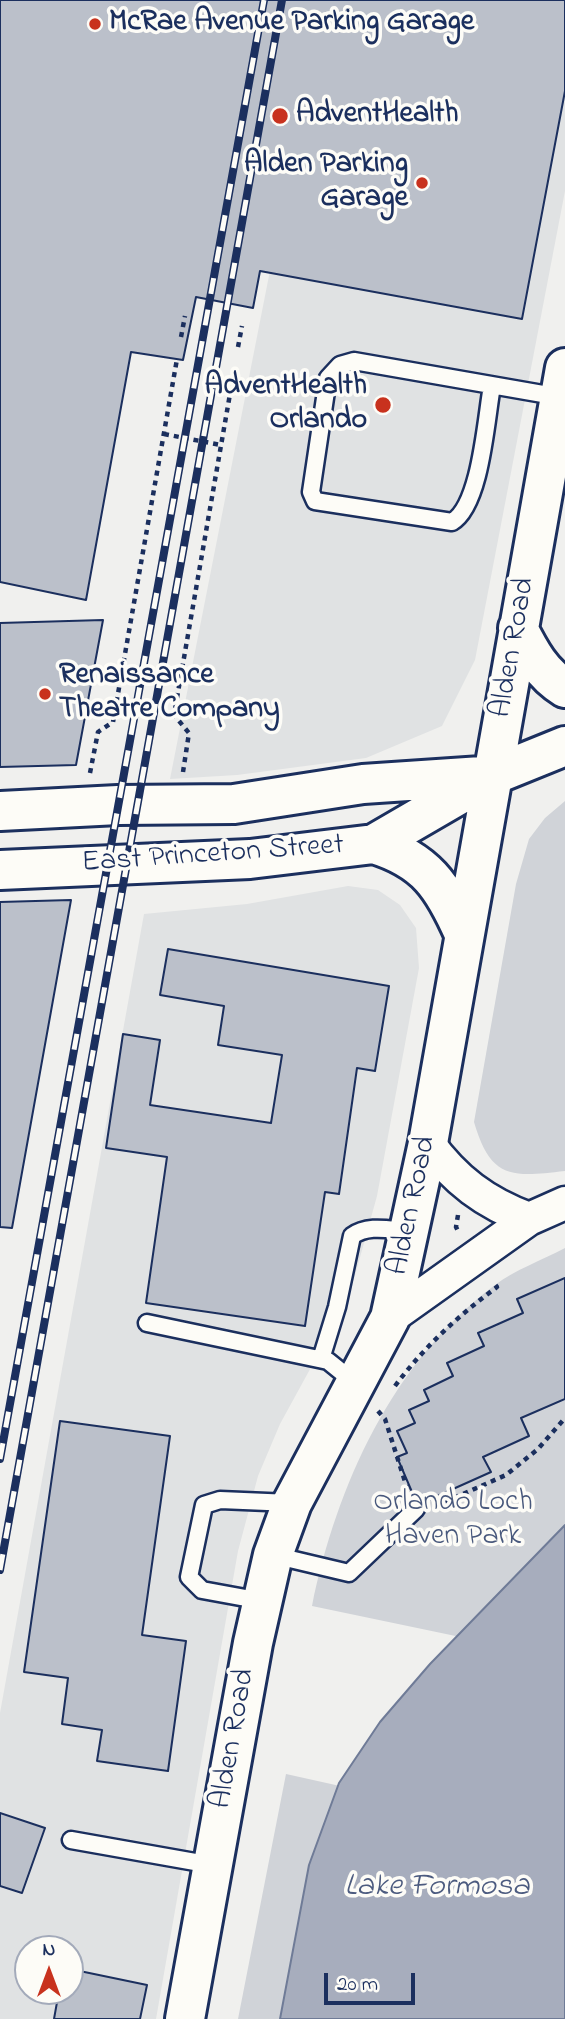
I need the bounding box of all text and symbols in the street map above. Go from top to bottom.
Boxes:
place label: McRae Avenue Parking Garage [109,6,474,42]
marker: McRae Avenue Parking Garage [87,16,103,32]
place label: AdventHealth [296,98,459,134]
marker: AdventHealth [270,106,290,126]
place label: Alden Parking Garage [244,148,408,218]
marker: Alden Parking Garage [414,175,430,191]
place label: AdventHealth Orlando [204,370,367,440]
marker: AdventHealth Orlando [373,395,393,415]
street label: Alden Road [485,575,545,721]
place label: Renaissance Theatre Company [59,659,280,730]
marker: Renaissance Theatre Company [37,686,53,702]
street label: East Princeton Street [81,829,345,883]
street label: Alden Road [382,1133,446,1279]
park label: Orlando Loch Haven Park [373,1486,533,1556]
street label: Alden Road [205,1666,265,1812]
water label: Lake Formosa [345,1870,529,1908]
north arrow [14,1935,84,2005]
text: N [43,1937,55,1964]
scale bar [327,1960,418,2004]
text: 20 m [337,1970,378,2000]

